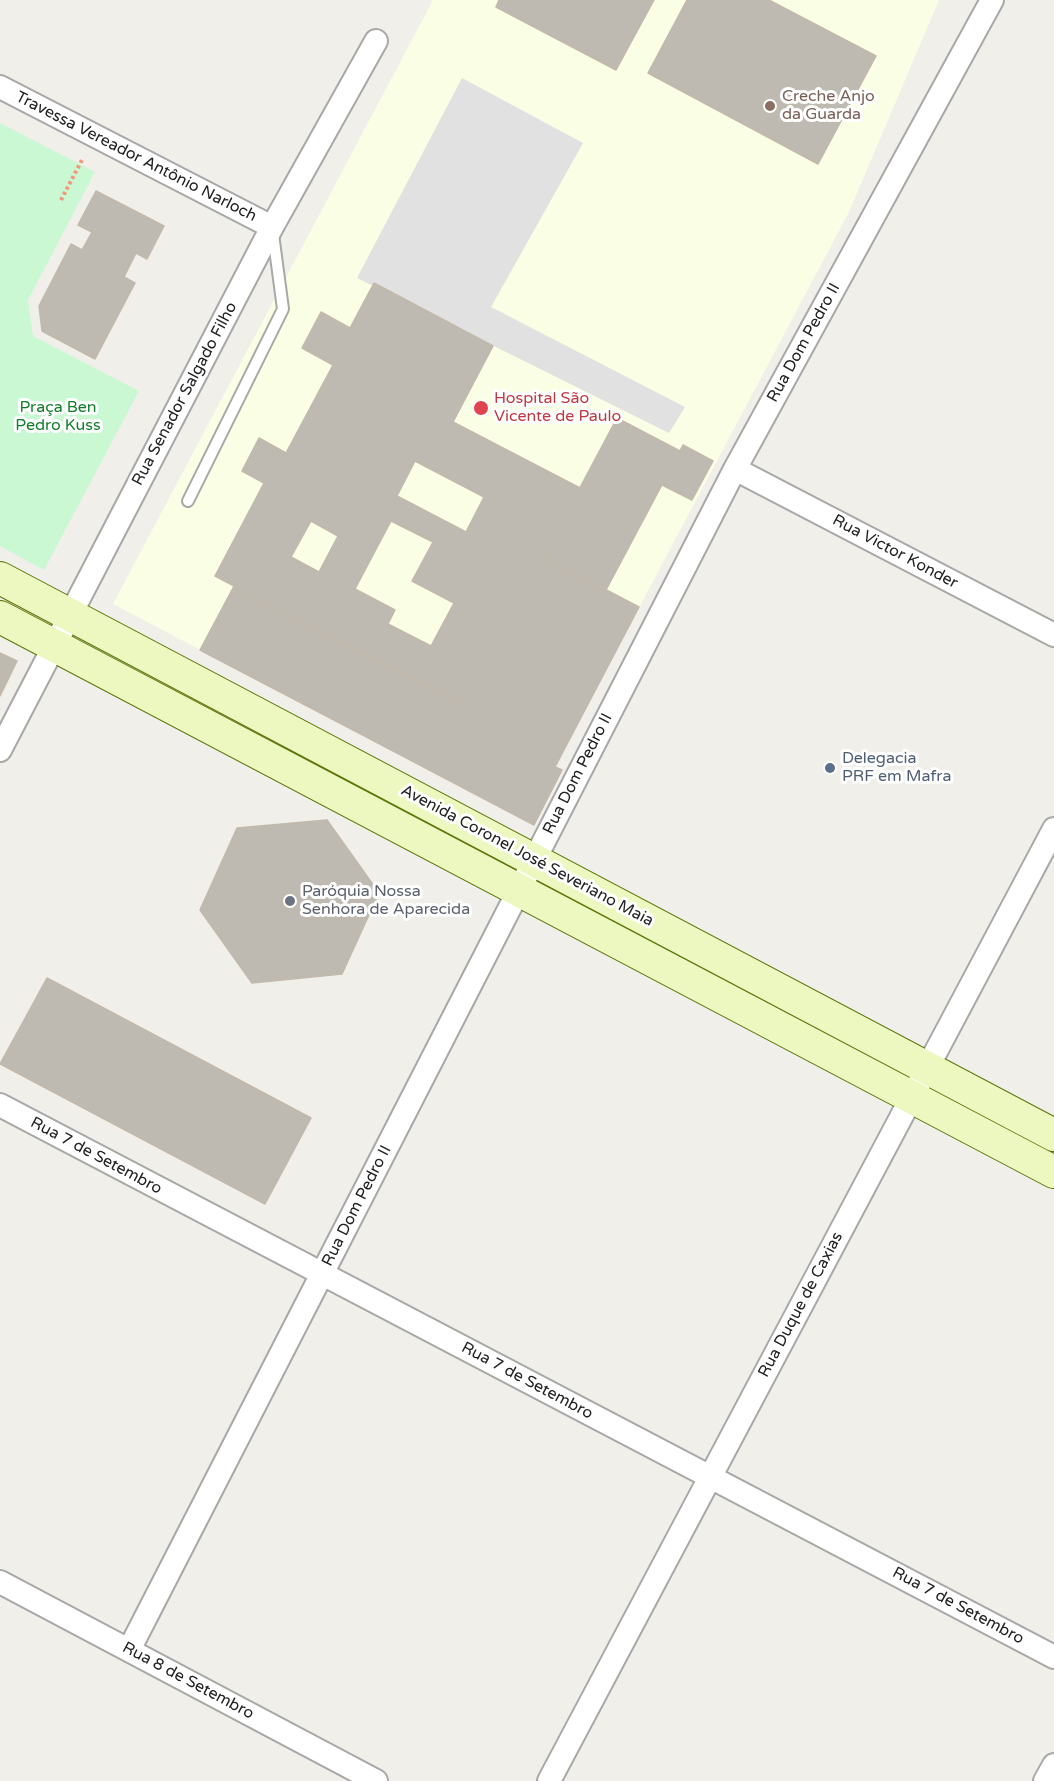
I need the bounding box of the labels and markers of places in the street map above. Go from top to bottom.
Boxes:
place label: Creche Anjo da Guarda [782,87,875,125]
marker: Creche Anjo da Guarda [763,99,777,113]
place label: Hospital São Vicente de Paulo [494,389,621,427]
marker: Hospital São Vicente de Paulo [472,399,490,417]
place label: Delegacia PRF em Mafra [842,749,951,787]
marker: Delegacia PRF em Mafra [823,761,837,775]
place label: Paróquia Nossa Senhora de Aparecida [302,882,470,920]
marker: Paróquia Nossa Senhora de Aparecida [283,894,297,908]

